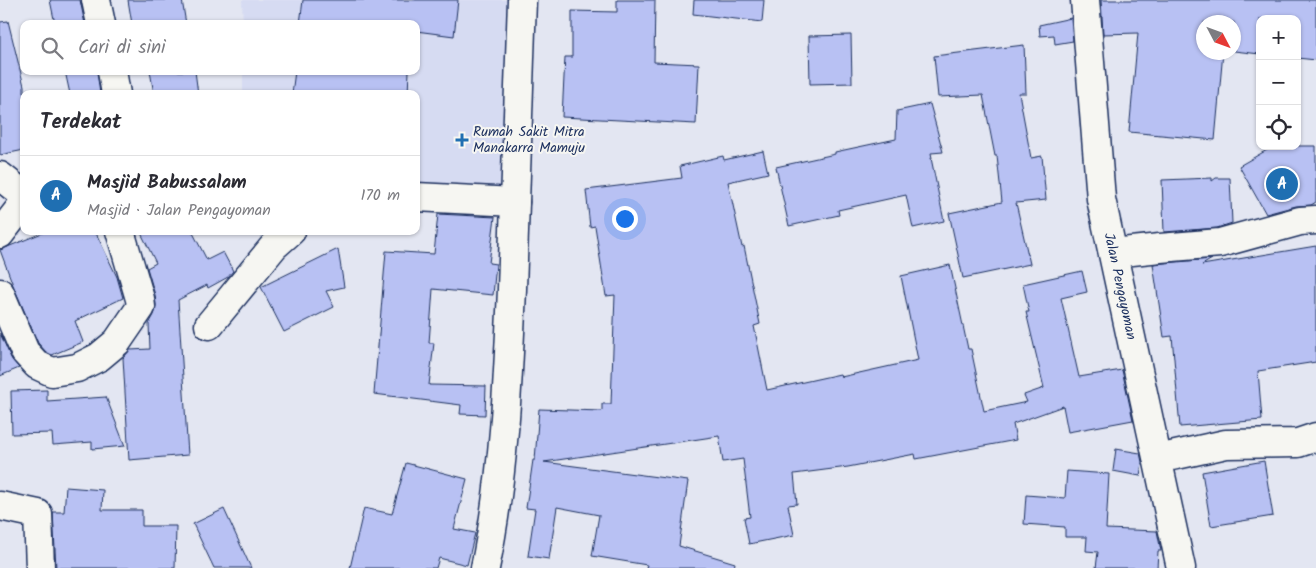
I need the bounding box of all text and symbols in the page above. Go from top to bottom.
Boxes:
north arrow [1196,15,1241,60]
map controls [1256,15,1301,150]
button: + [1256,15,1301,60]
search box [20,20,420,75]
text: Cari di sini [78,33,166,63]
icon: search [38,34,66,62]
button: − [1256,60,1301,105]
button: locate [1256,105,1301,150]
text: Terdekat [40,106,121,139]
place label: Rumah Sakit Mitra Manakarra Mamuju [473,121,585,159]
marker: Rumah Sakit Mitra Manakarra Mamuju [455,133,469,147]
pin: A [1266,165,1298,203]
text: Masjid Babussalam [87,168,247,198]
text: A [51,183,61,208]
text: 170 m [360,183,400,208]
text: Masjid · Jalan Pengayoman [87,198,271,223]
your location [612,206,638,232]
street label: Jalan Pengayoman [1098,231,1142,342]

